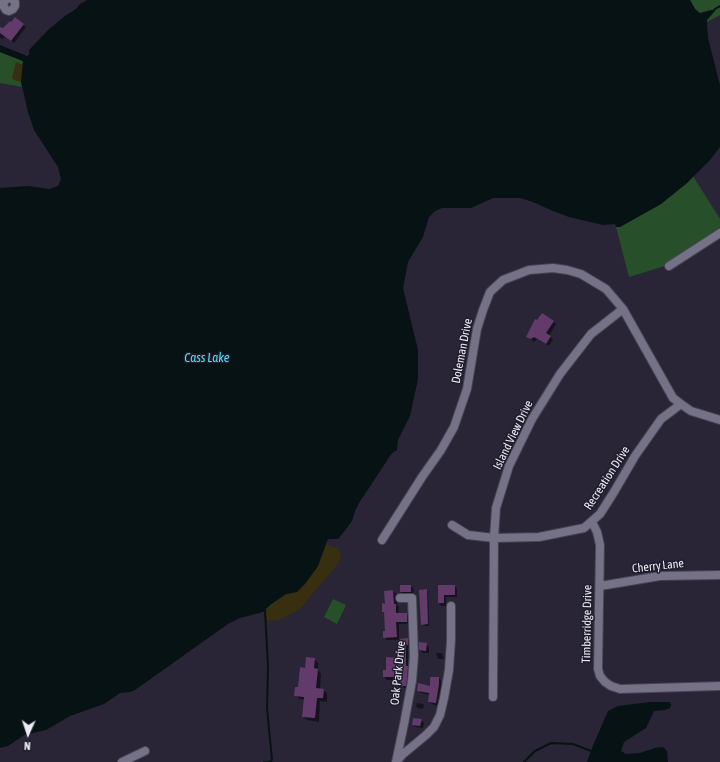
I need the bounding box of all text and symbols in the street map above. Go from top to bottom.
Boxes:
street label: Doleman Drive [449,317,475,385]
water label: Cass Lake [184,350,230,366]
street label: Island View Drive [490,398,536,472]
street label: Recreation Drive [581,443,633,513]
street label: Cherry Lane [631,556,685,576]
street label: Timberridge Drive [579,585,595,663]
street label: Oak Park Drive [387,640,409,706]
north arrow [8,714,48,754]
text: N [24,740,31,752]

